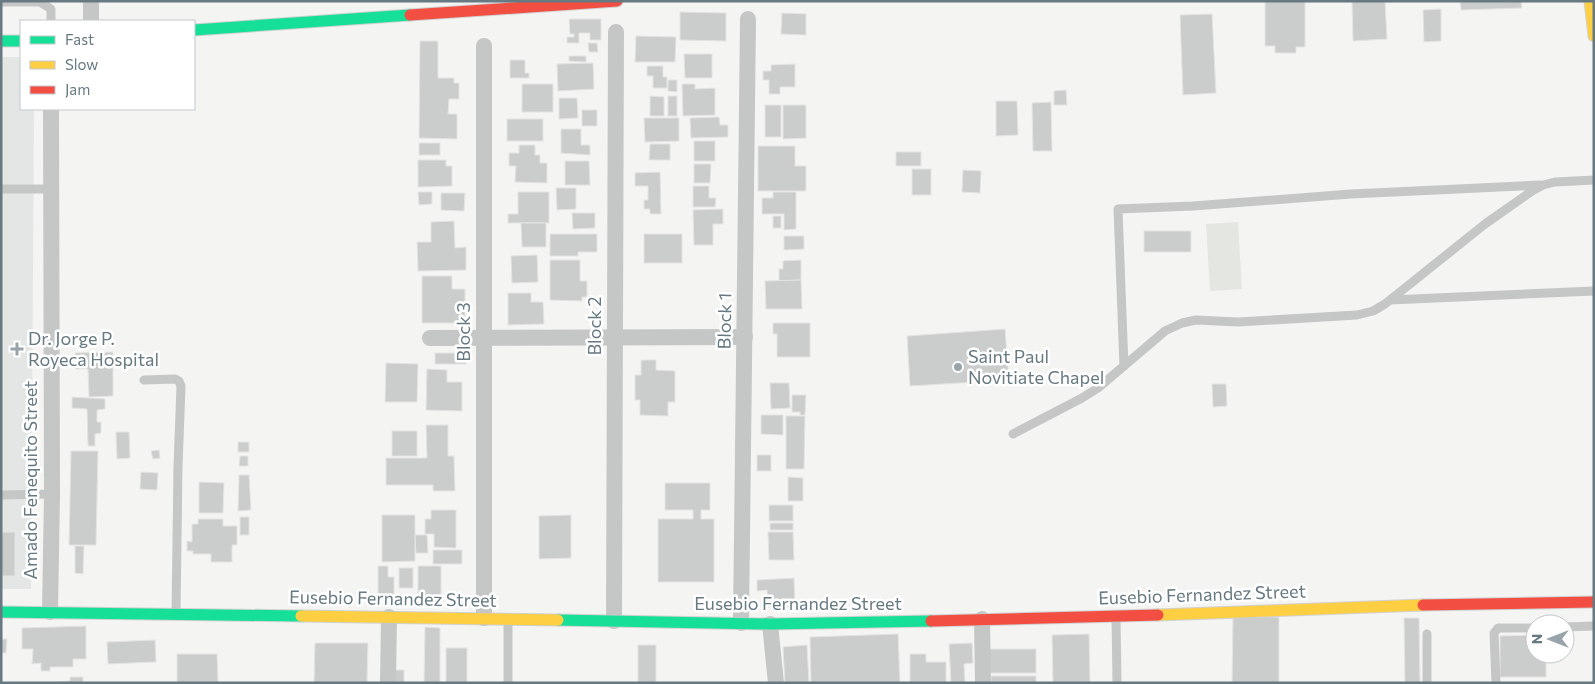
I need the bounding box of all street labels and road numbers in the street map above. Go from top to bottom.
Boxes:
street label: Block 1 [713,292,735,350]
street label: Block 2 [583,296,605,356]
street label: Block 3 [452,302,474,362]
street label: Amado Fenequito Street [19,381,41,579]
street label: Eusebio Fernandez Street [1098,579,1306,609]
street label: Eusebio Fernandez Street [289,585,497,611]
street label: Eusebio Fernandez Street [694,592,902,614]

